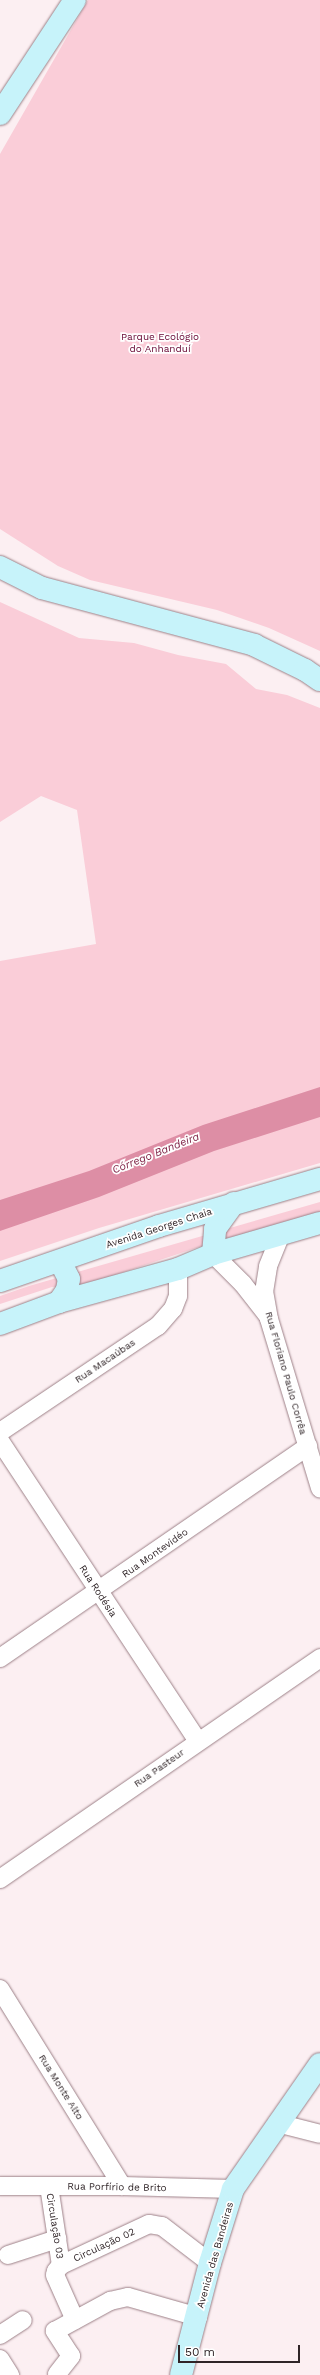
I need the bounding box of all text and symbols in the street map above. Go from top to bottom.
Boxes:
park label: Parque Ecológio do Anhanduí [121,330,199,354]
water label: Córrego Bandeira [111,1131,201,1177]
street label: Avenida Georges Chaia [104,1205,214,1251]
street label: Rua Floriano Paulo Corrêa [263,1310,309,1436]
street label: Rua Macaúbas [72,1336,138,1386]
street label: Rua Montevidéo [120,1526,190,1580]
street label: Rua Rodésia [77,1563,119,1619]
street label: Rua Pasteur [131,1746,187,1790]
street label: Rua Monte Alto [36,2052,86,2122]
street label: Rua Porfírio de Brito [67,2180,167,2194]
street label: Circulação 03 [44,2192,66,2260]
street label: Avenida das Bandeiras [194,2200,236,2310]
street label: Circulação 02 [71,2225,137,2265]
scale bar [180,2337,302,2363]
text: 50 m [185,2345,215,2359]

